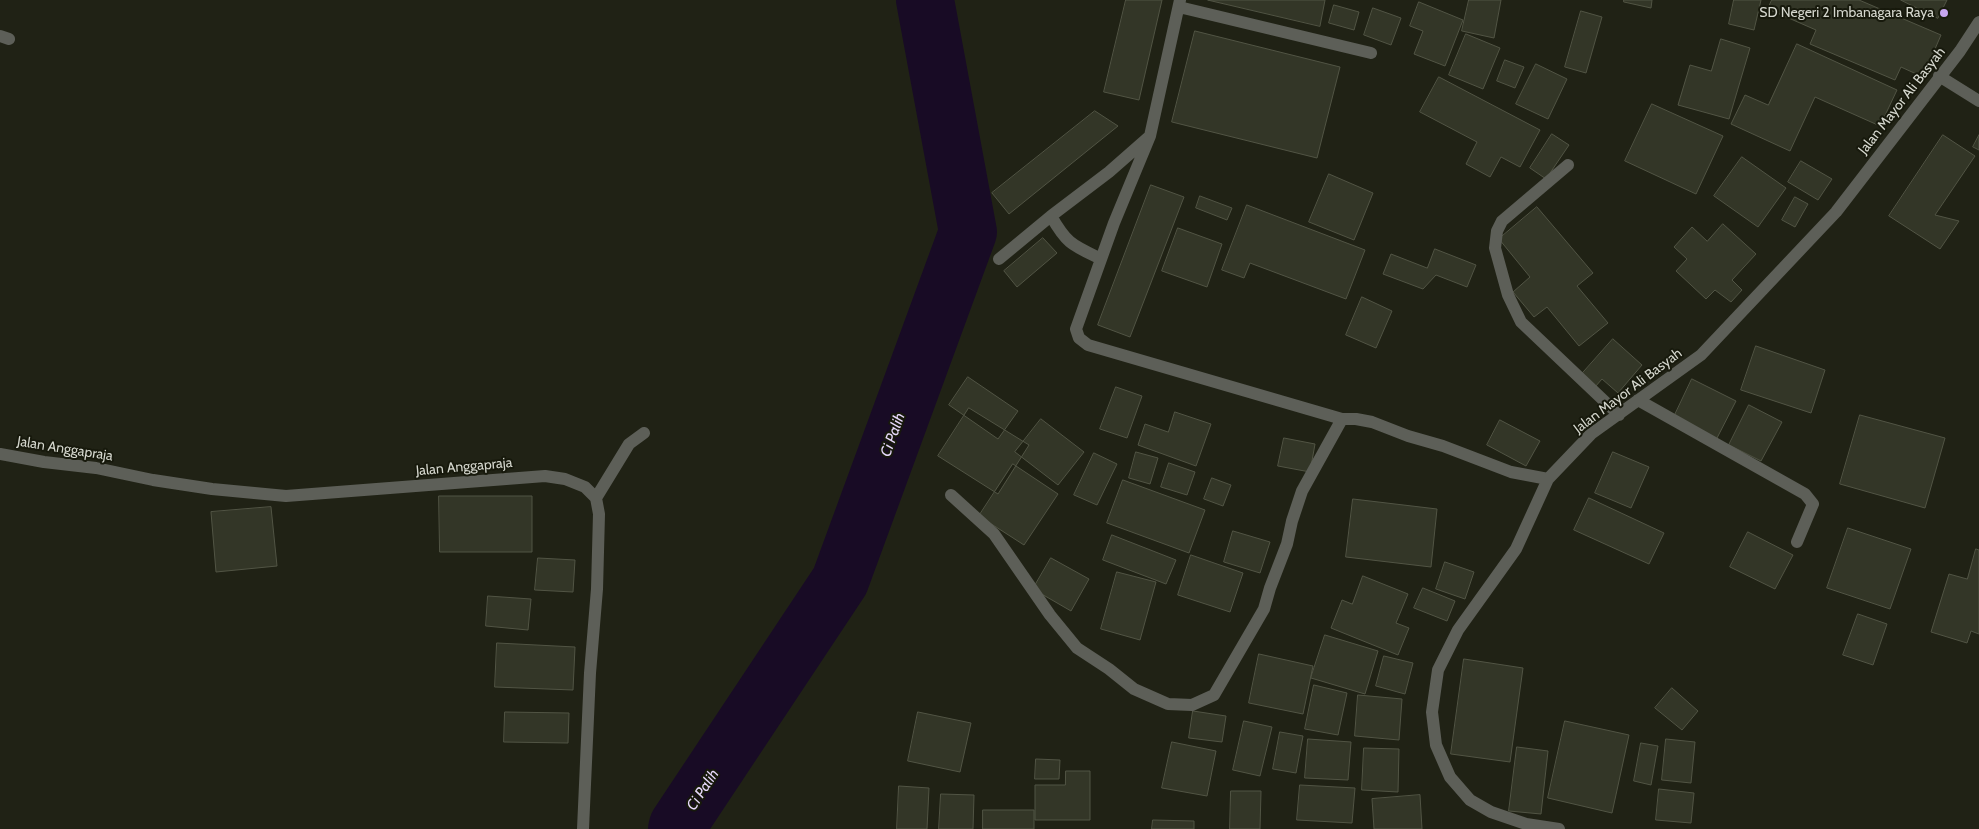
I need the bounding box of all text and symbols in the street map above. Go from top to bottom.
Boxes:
place label: SD Negeri 2 Imbanagara Raya [1759,5,1934,21]
marker: SD Negeri 2 Imbanagara Raya [1938,7,1950,19]
street label: Jalan Mayor Ali Basyah [1855,44,1949,158]
street label: Jalan Mayor Ali Basyah [1571,345,1685,437]
water label: Ci Palih [877,411,909,459]
street label: Jalan Anggapraja [16,433,114,465]
street label: Jalan Anggapraja [415,454,513,480]
water label: Ci Palih [683,766,723,814]

